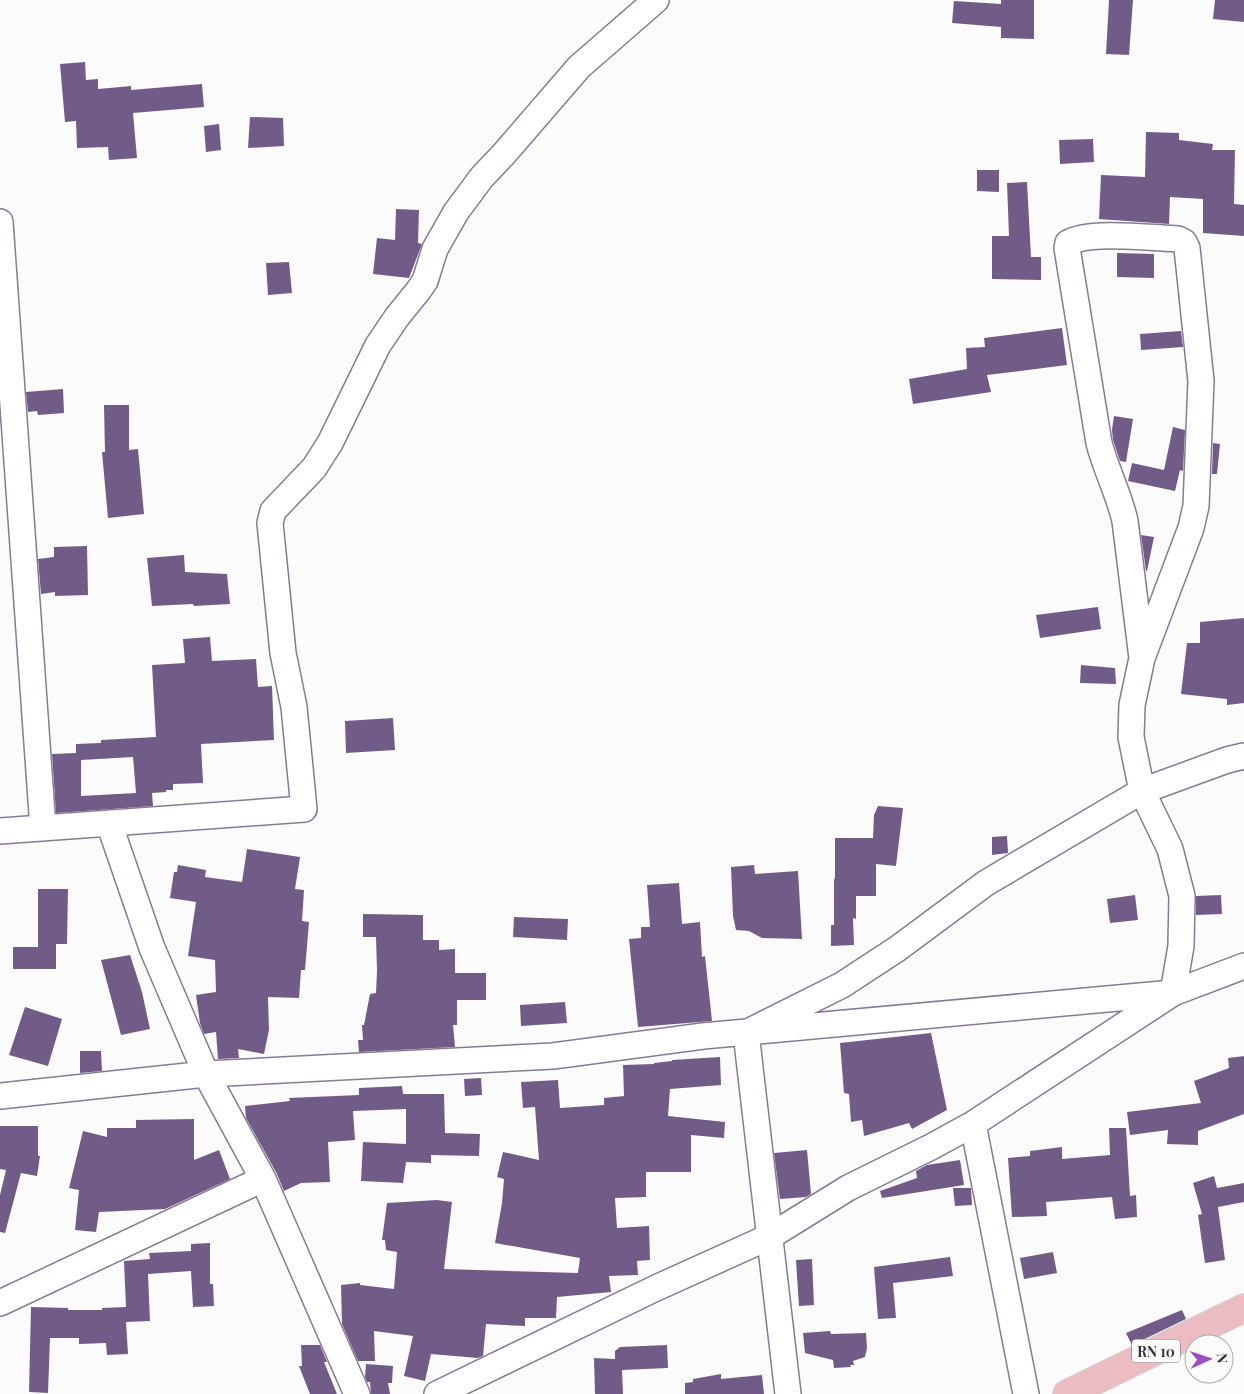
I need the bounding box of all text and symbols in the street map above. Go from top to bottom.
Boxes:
north arrow [1184,1334,1234,1384]
road number: RN 10 [1132,1340,1180,1362]
text: N [1213,1353,1232,1364]

